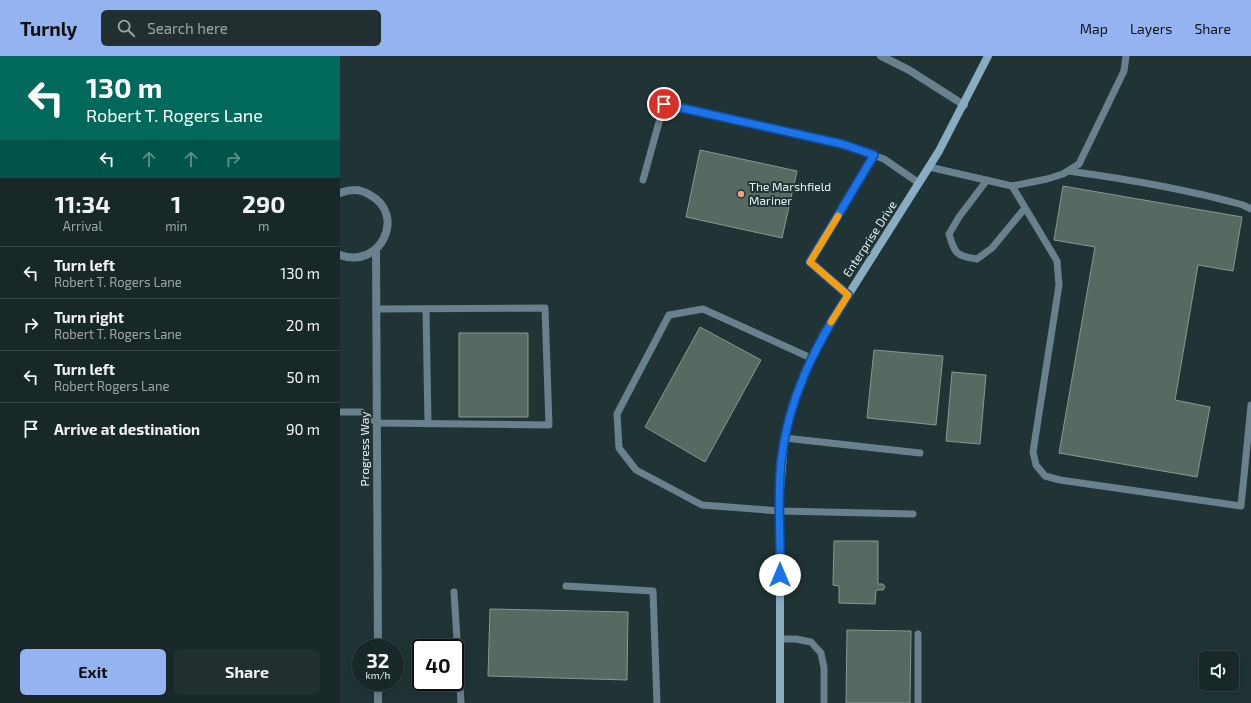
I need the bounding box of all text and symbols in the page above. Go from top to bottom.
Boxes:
search box [101,10,381,46]
text: Turnly [20,17,77,40]
icon: search [115,17,137,39]
text: Search here [147,19,228,37]
text: Map [1080,20,1108,37]
text: Layers [1130,20,1172,37]
text: Share [1194,20,1231,37]
text: 130 m [86,70,162,104]
icon: left [20,72,72,124]
pin [647,87,681,121]
icon: arrive [653,93,675,115]
text: Robert T. Rogers Lane [86,104,263,126]
icon: left [96,148,118,170]
icon: ahead [138,148,160,170]
icon: ahead [180,148,202,170]
icon: right [222,148,244,170]
place label: The Marshfield Mariner [749,179,831,207]
text: 11:34 [55,189,111,218]
text: 1 [171,189,181,218]
text: 290 [242,189,285,218]
marker: The Marshfield Mariner [736,189,746,199]
street label: Enterprise Drive [839,198,899,279]
text: Arrival [63,218,102,234]
text: min [165,218,187,234]
text: m [258,218,269,234]
text: Turn left [54,256,115,274]
icon: left [20,262,42,284]
text: 130 m [280,264,320,282]
text: Robert T. Rogers Lane [54,274,182,290]
text: Turn right [54,308,124,326]
icon: right [20,314,42,336]
text: 20 m [286,316,320,334]
text: Robert T. Rogers Lane [54,326,182,342]
text: Turn left [54,360,115,378]
icon: left [20,366,42,388]
text: 50 m [286,368,320,386]
text: Robert Rogers Lane [54,378,169,394]
street label: Progress Way [357,411,371,487]
icon: arrive [20,418,42,440]
text: Arrive at destination [54,420,200,438]
text: 90 m [286,420,320,438]
position arrow [759,554,801,596]
speed limit sign: 40 [412,639,464,691]
text: 32 [367,648,389,672]
button: Exit [20,649,166,695]
button: Share [174,649,320,695]
map controls [1199,651,1239,691]
button: sound [1199,651,1239,691]
text: km/h [366,669,390,681]

